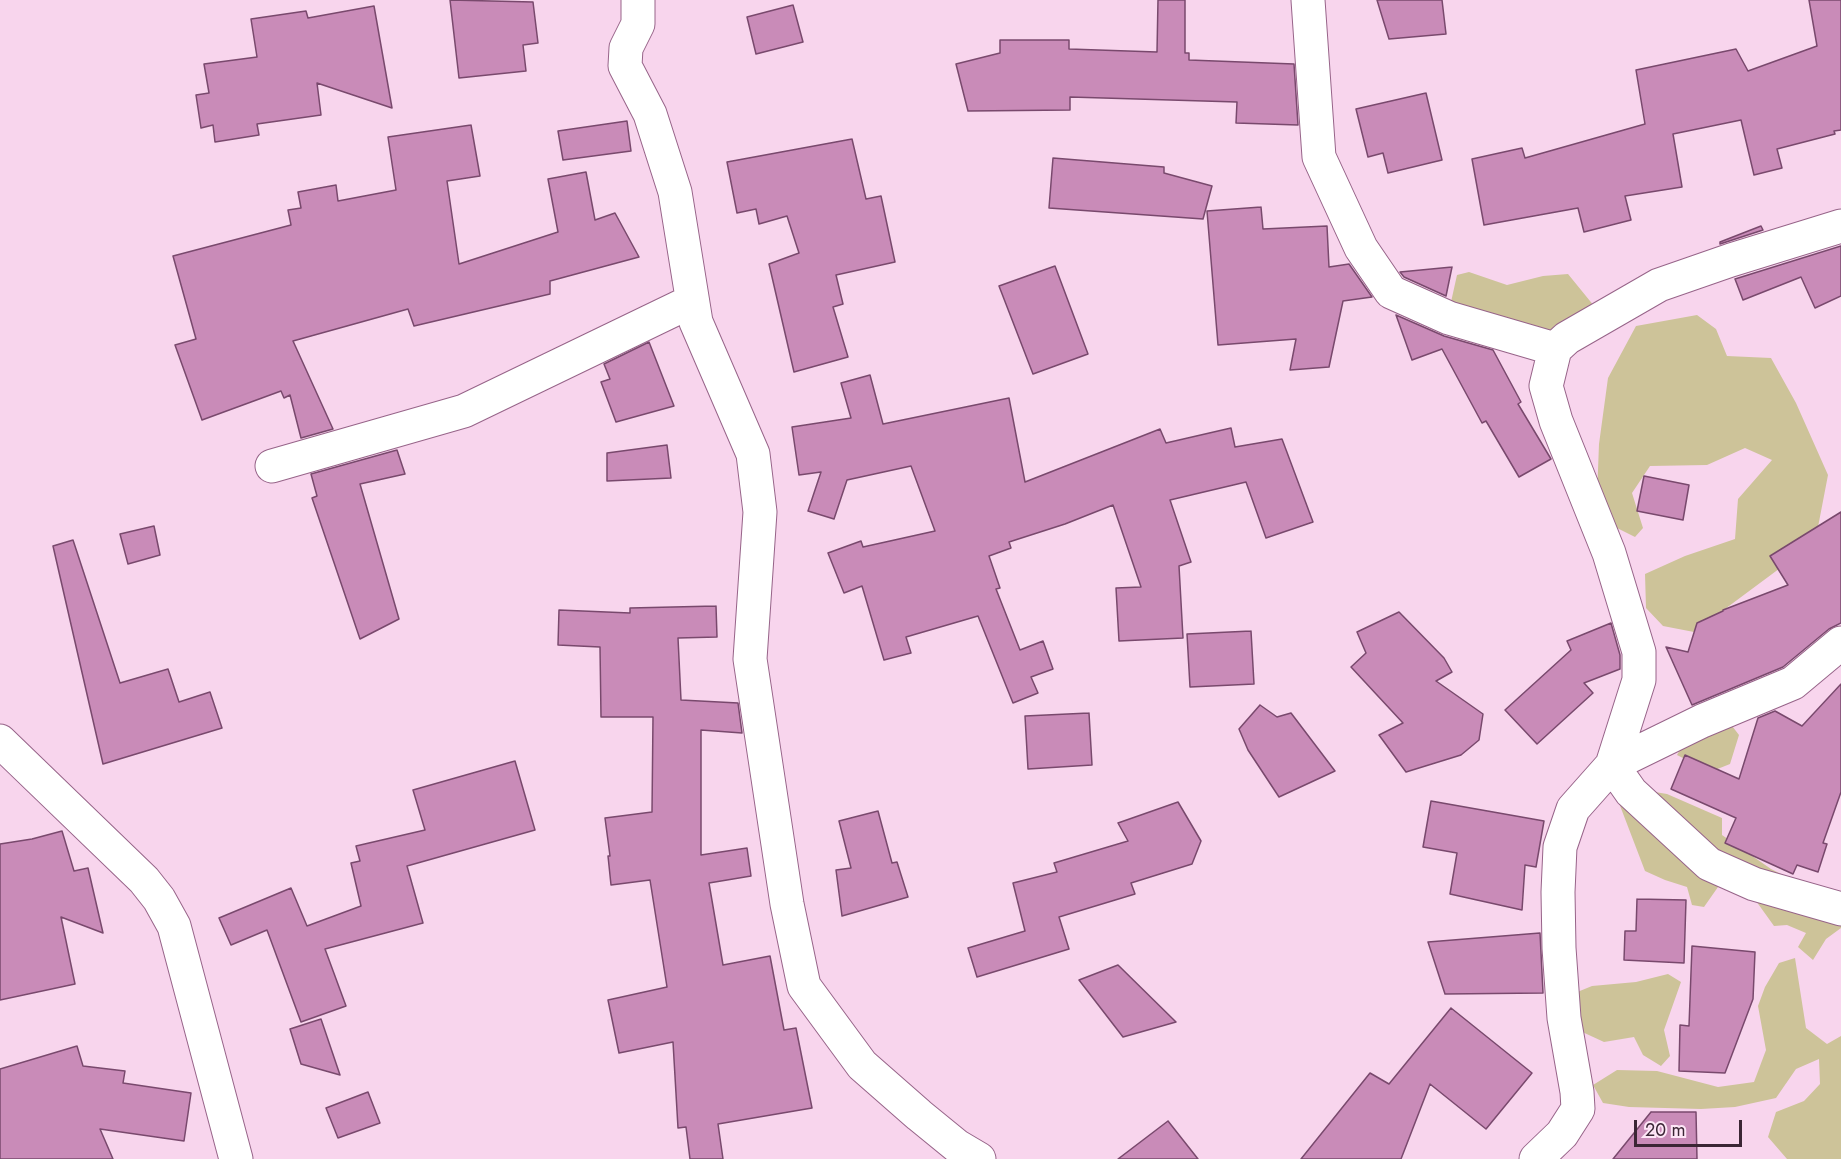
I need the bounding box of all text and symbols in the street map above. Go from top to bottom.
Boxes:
scale bar [1637,1108,1745,1146]
text: 20 m [1645,1117,1685,1143]

